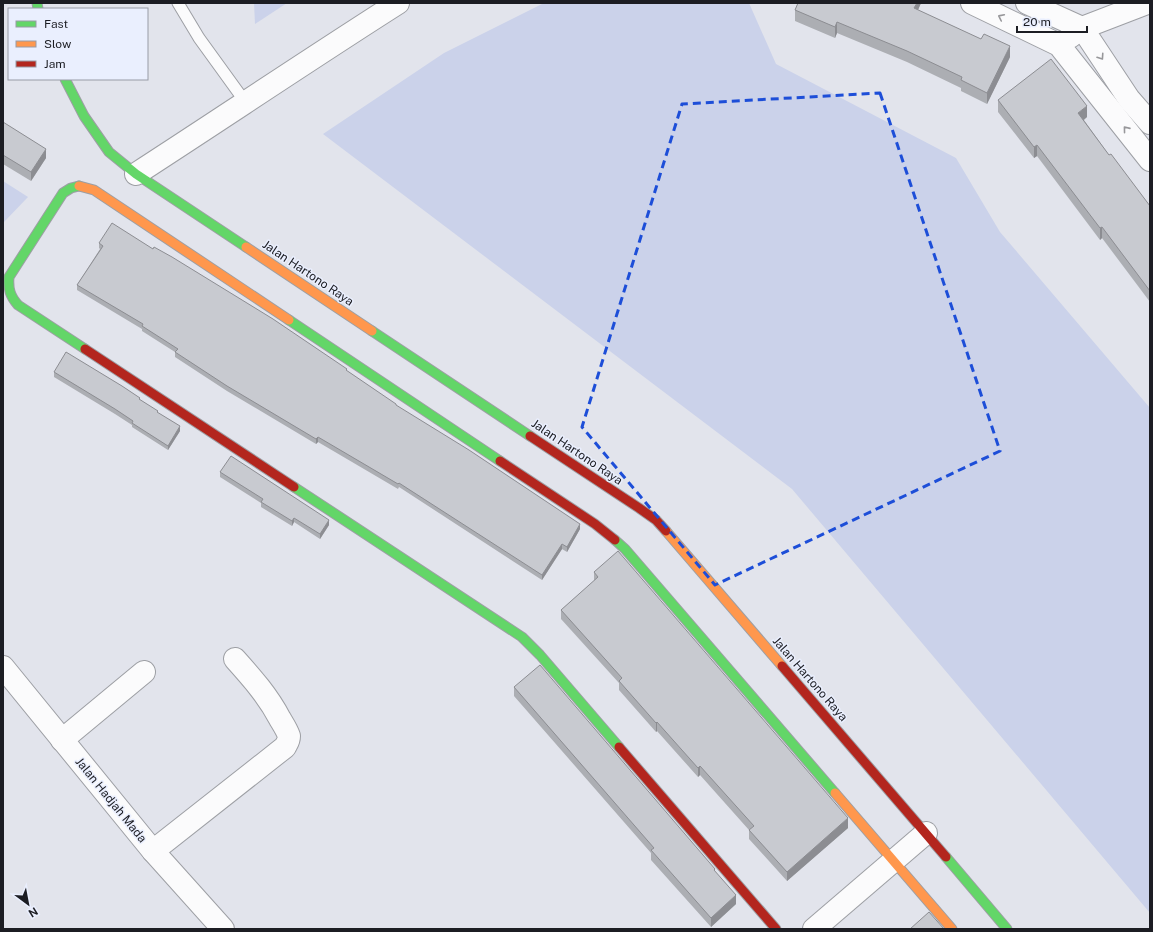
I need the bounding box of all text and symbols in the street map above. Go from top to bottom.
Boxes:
legend [8,8,148,80]
scale bar [1017,8,1087,34]
one-way arrow [998,14,1006,22]
text: 20 m [1023,15,1051,29]
text: Fast [44,17,69,31]
text: Slow [44,37,72,51]
one-way arrow [1096,53,1104,60]
text: Jam [44,57,66,71]
one-way arrow [1123,127,1130,134]
street label: Jalan Hartono Raya [260,237,356,309]
street label: Jalan Hartono Raya [529,416,625,488]
street label: Jalan Hartono Raya [770,634,850,724]
street label: Jalan Hadjah Mada [73,755,149,845]
north arrow [8,884,48,924]
text: N [26,905,40,920]

